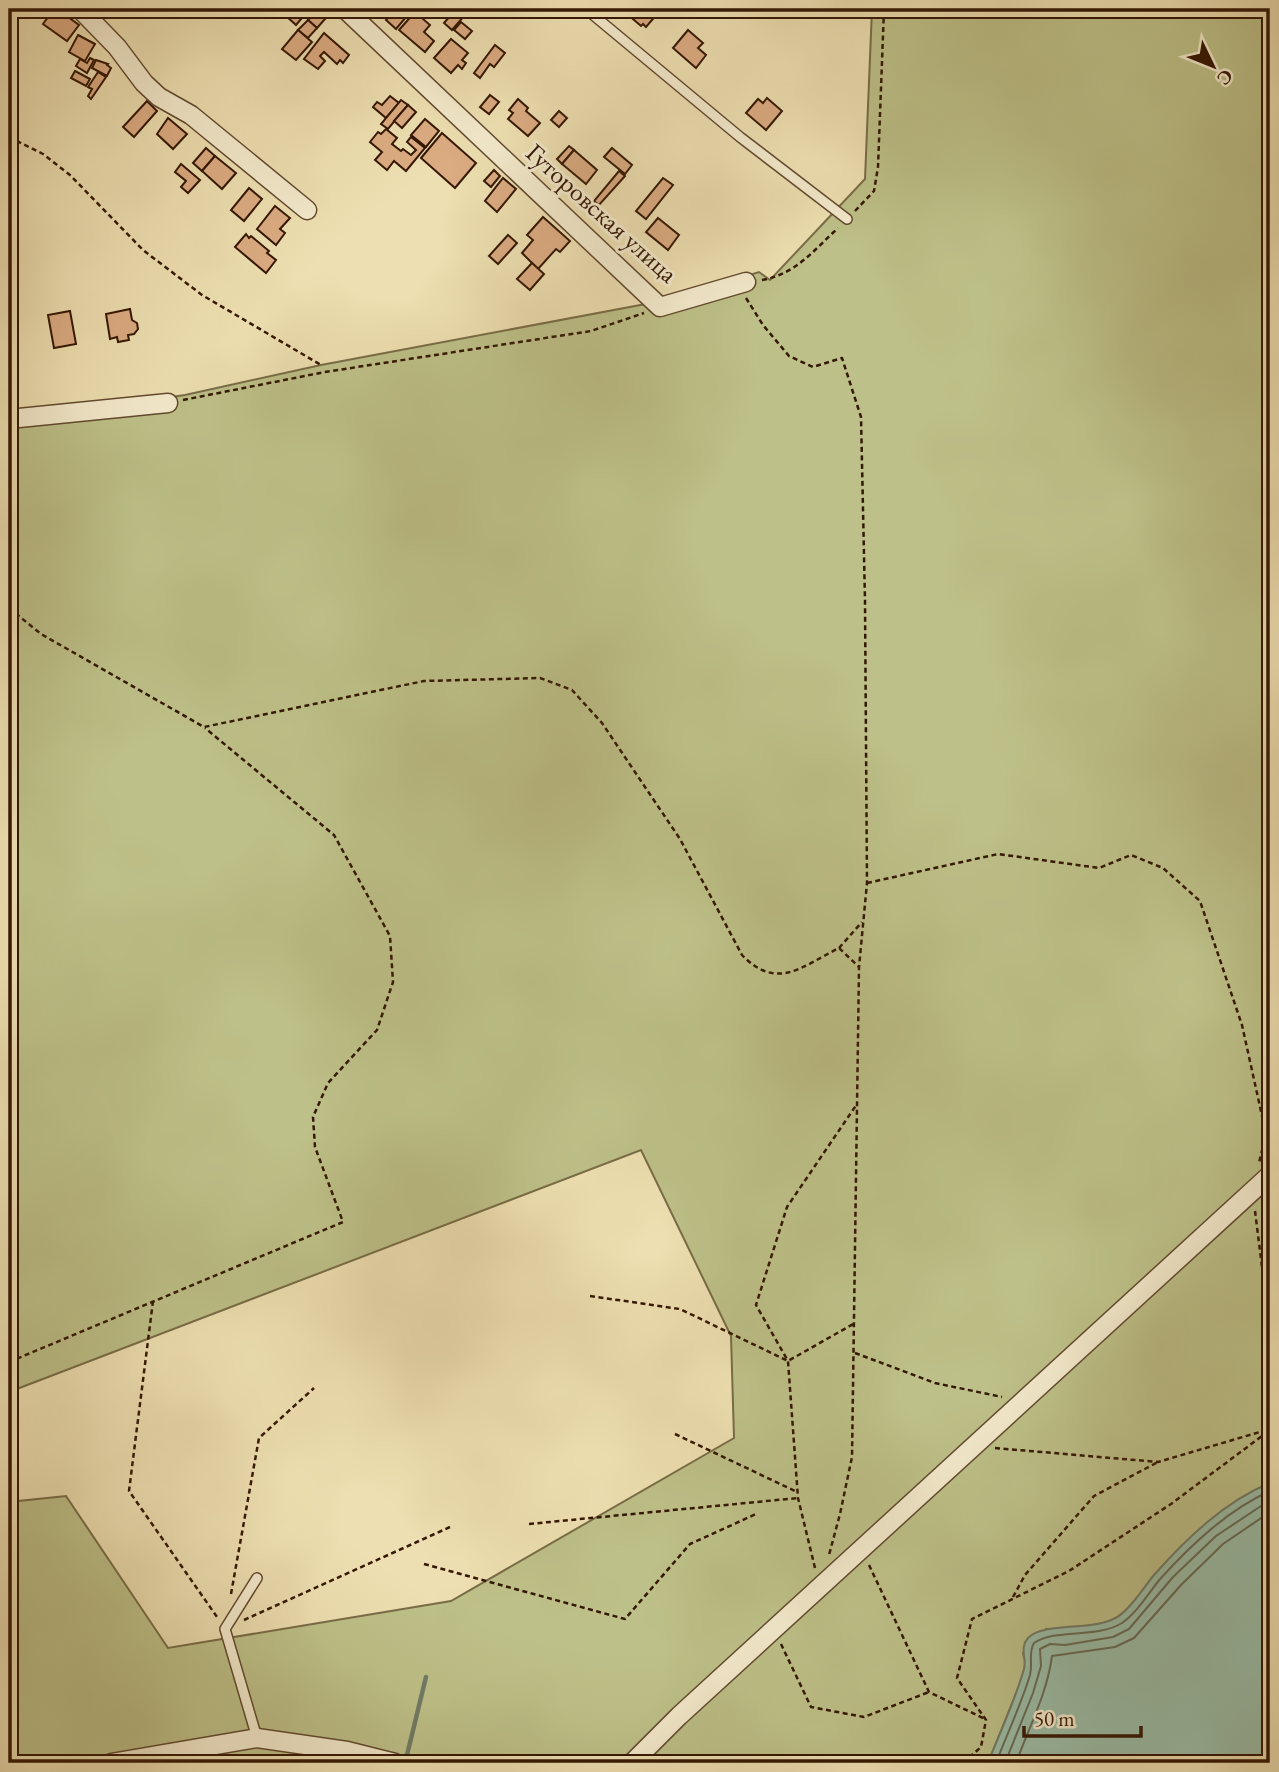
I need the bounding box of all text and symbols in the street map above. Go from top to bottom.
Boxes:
north arrow [1178,32,1248,102]
text: С [1211,64,1239,91]
street label: Гуторовская улица [519,136,686,291]
scale bar [1024,1695,1141,1739]
text: 50 m [1034,1705,1075,1732]

